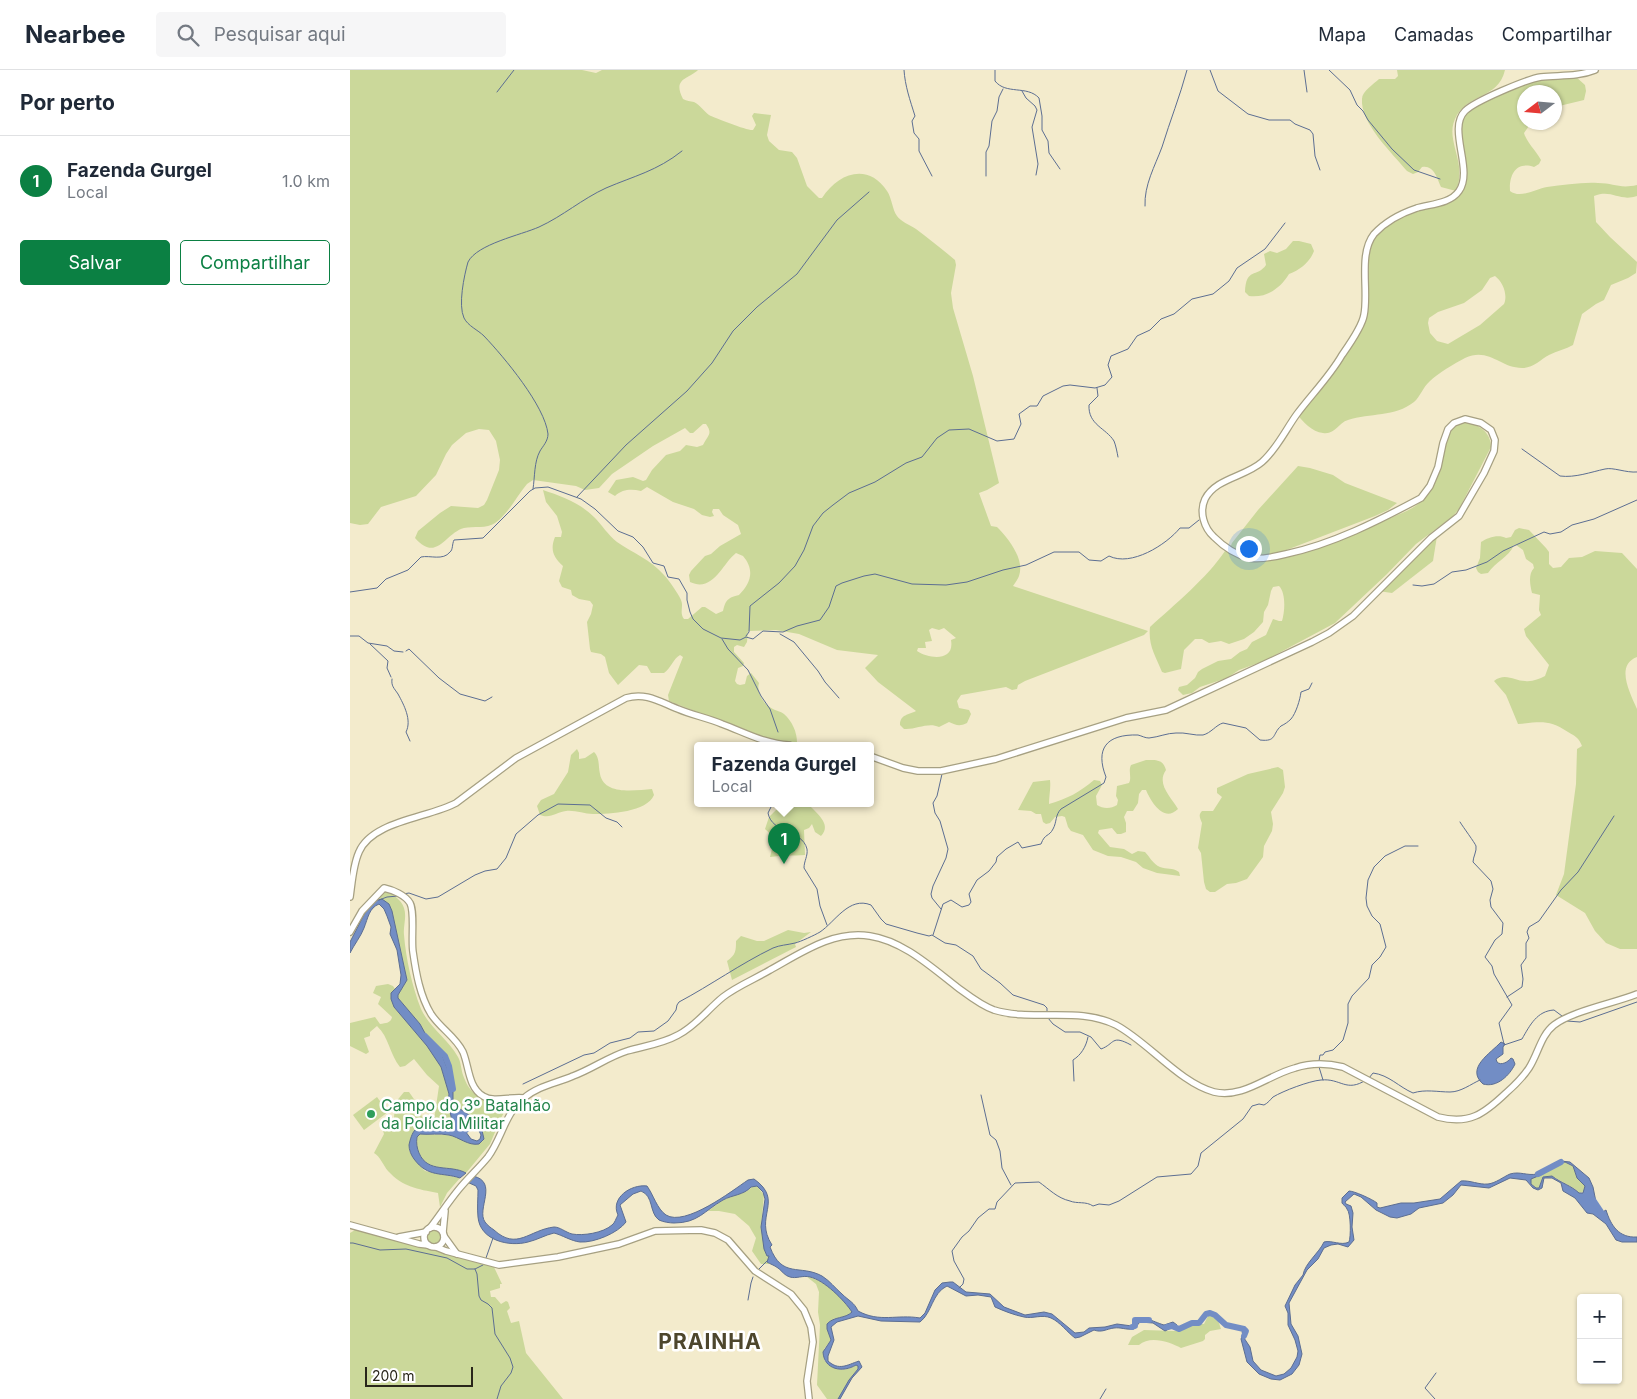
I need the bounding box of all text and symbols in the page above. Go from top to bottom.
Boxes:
search box [156,12,506,57]
text: Nearbee [25,20,126,49]
icon: search [174,21,202,49]
text: Pesquisar aqui [214,23,346,46]
text: Mapa [1318,24,1366,45]
text: Camadas [1394,24,1474,45]
text: Compartilhar [1502,24,1612,45]
north arrow [1517,85,1562,130]
text: Por perto [20,90,115,115]
text: Fazenda Gurgel [67,159,212,182]
text: 1 [33,171,39,191]
text: 1.0 km [282,171,330,191]
text: Local [67,182,108,202]
button: Salvar [20,240,170,285]
button: Compartilhar [180,240,330,285]
your location [1236,536,1262,562]
popup [694,742,874,807]
text: Fazenda Gurgel [712,753,856,776]
text: Local [712,776,752,796]
pin: 1 [768,823,800,864]
place label: Campo do 3º Batalhão da Polícia Militar [381,1095,551,1133]
marker: Campo do 3º Batalhão da Polícia Militar [365,1108,377,1120]
map controls [1577,1294,1622,1384]
button: + [1577,1294,1622,1339]
district label: PRAINHA [658,1329,762,1354]
button: − [1577,1339,1622,1384]
scale bar [365,1364,472,1387]
text: 200 m [372,1367,414,1384]

